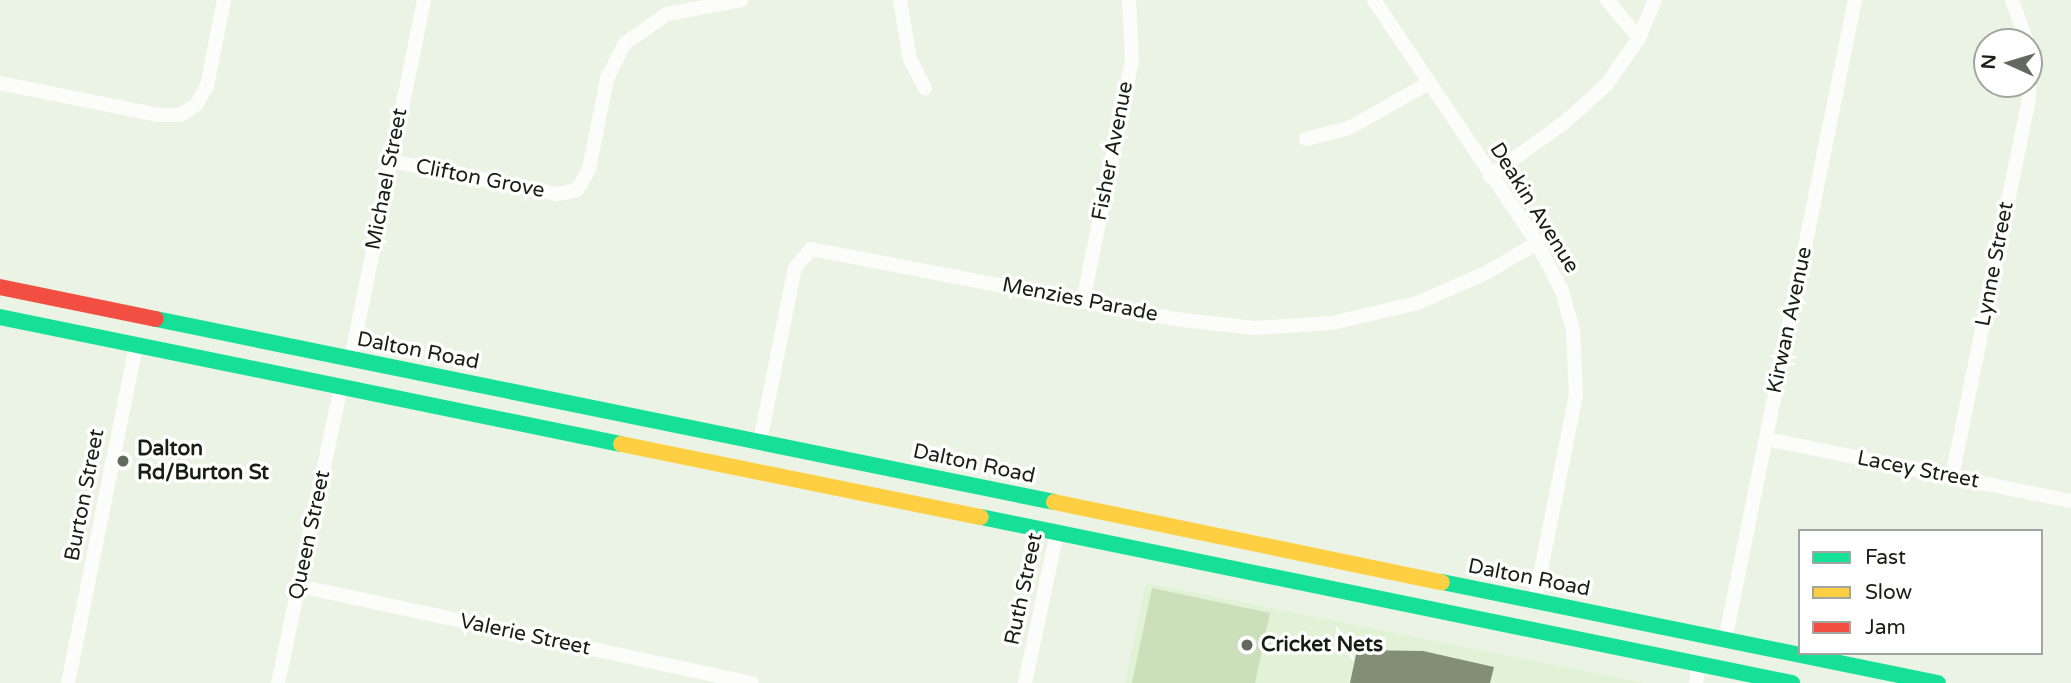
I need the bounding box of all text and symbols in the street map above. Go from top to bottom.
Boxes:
north arrow [1973,28,2043,98]
text: N [1978,53,2001,70]
street label: Fisher Avenue [1087,79,1139,223]
street label: Michael Street [361,106,413,252]
street label: Deakin Avenue [1484,138,1584,278]
street label: Clifton Grove [413,154,547,204]
street label: Lynne Street [1971,200,2019,328]
street label: Kirwan Avenue [1762,244,1818,396]
street label: Menzies Parade [1000,273,1160,327]
street label: Dalton Road [355,327,481,375]
street label: Burton Street [60,427,110,563]
place label: Dalton Rd/Burton St [137,436,269,486]
street label: Dalton Road [911,439,1037,489]
street label: Lacey Street [1855,446,1981,494]
marker: Dalton Rd/Burton St [115,453,131,469]
street label: Queen Street [284,468,336,602]
legend [1798,529,2043,655]
street label: Ruth Street [1000,531,1048,647]
text: Fast [1865,545,1906,570]
street label: Dalton Road [1466,554,1592,602]
text: Slow [1865,580,1912,605]
street label: Valerie Street [457,609,593,661]
text: Jam [1865,615,1906,640]
place label: Cricket Nets [1261,632,1383,658]
marker: Cricket Nets [1239,637,1255,653]

